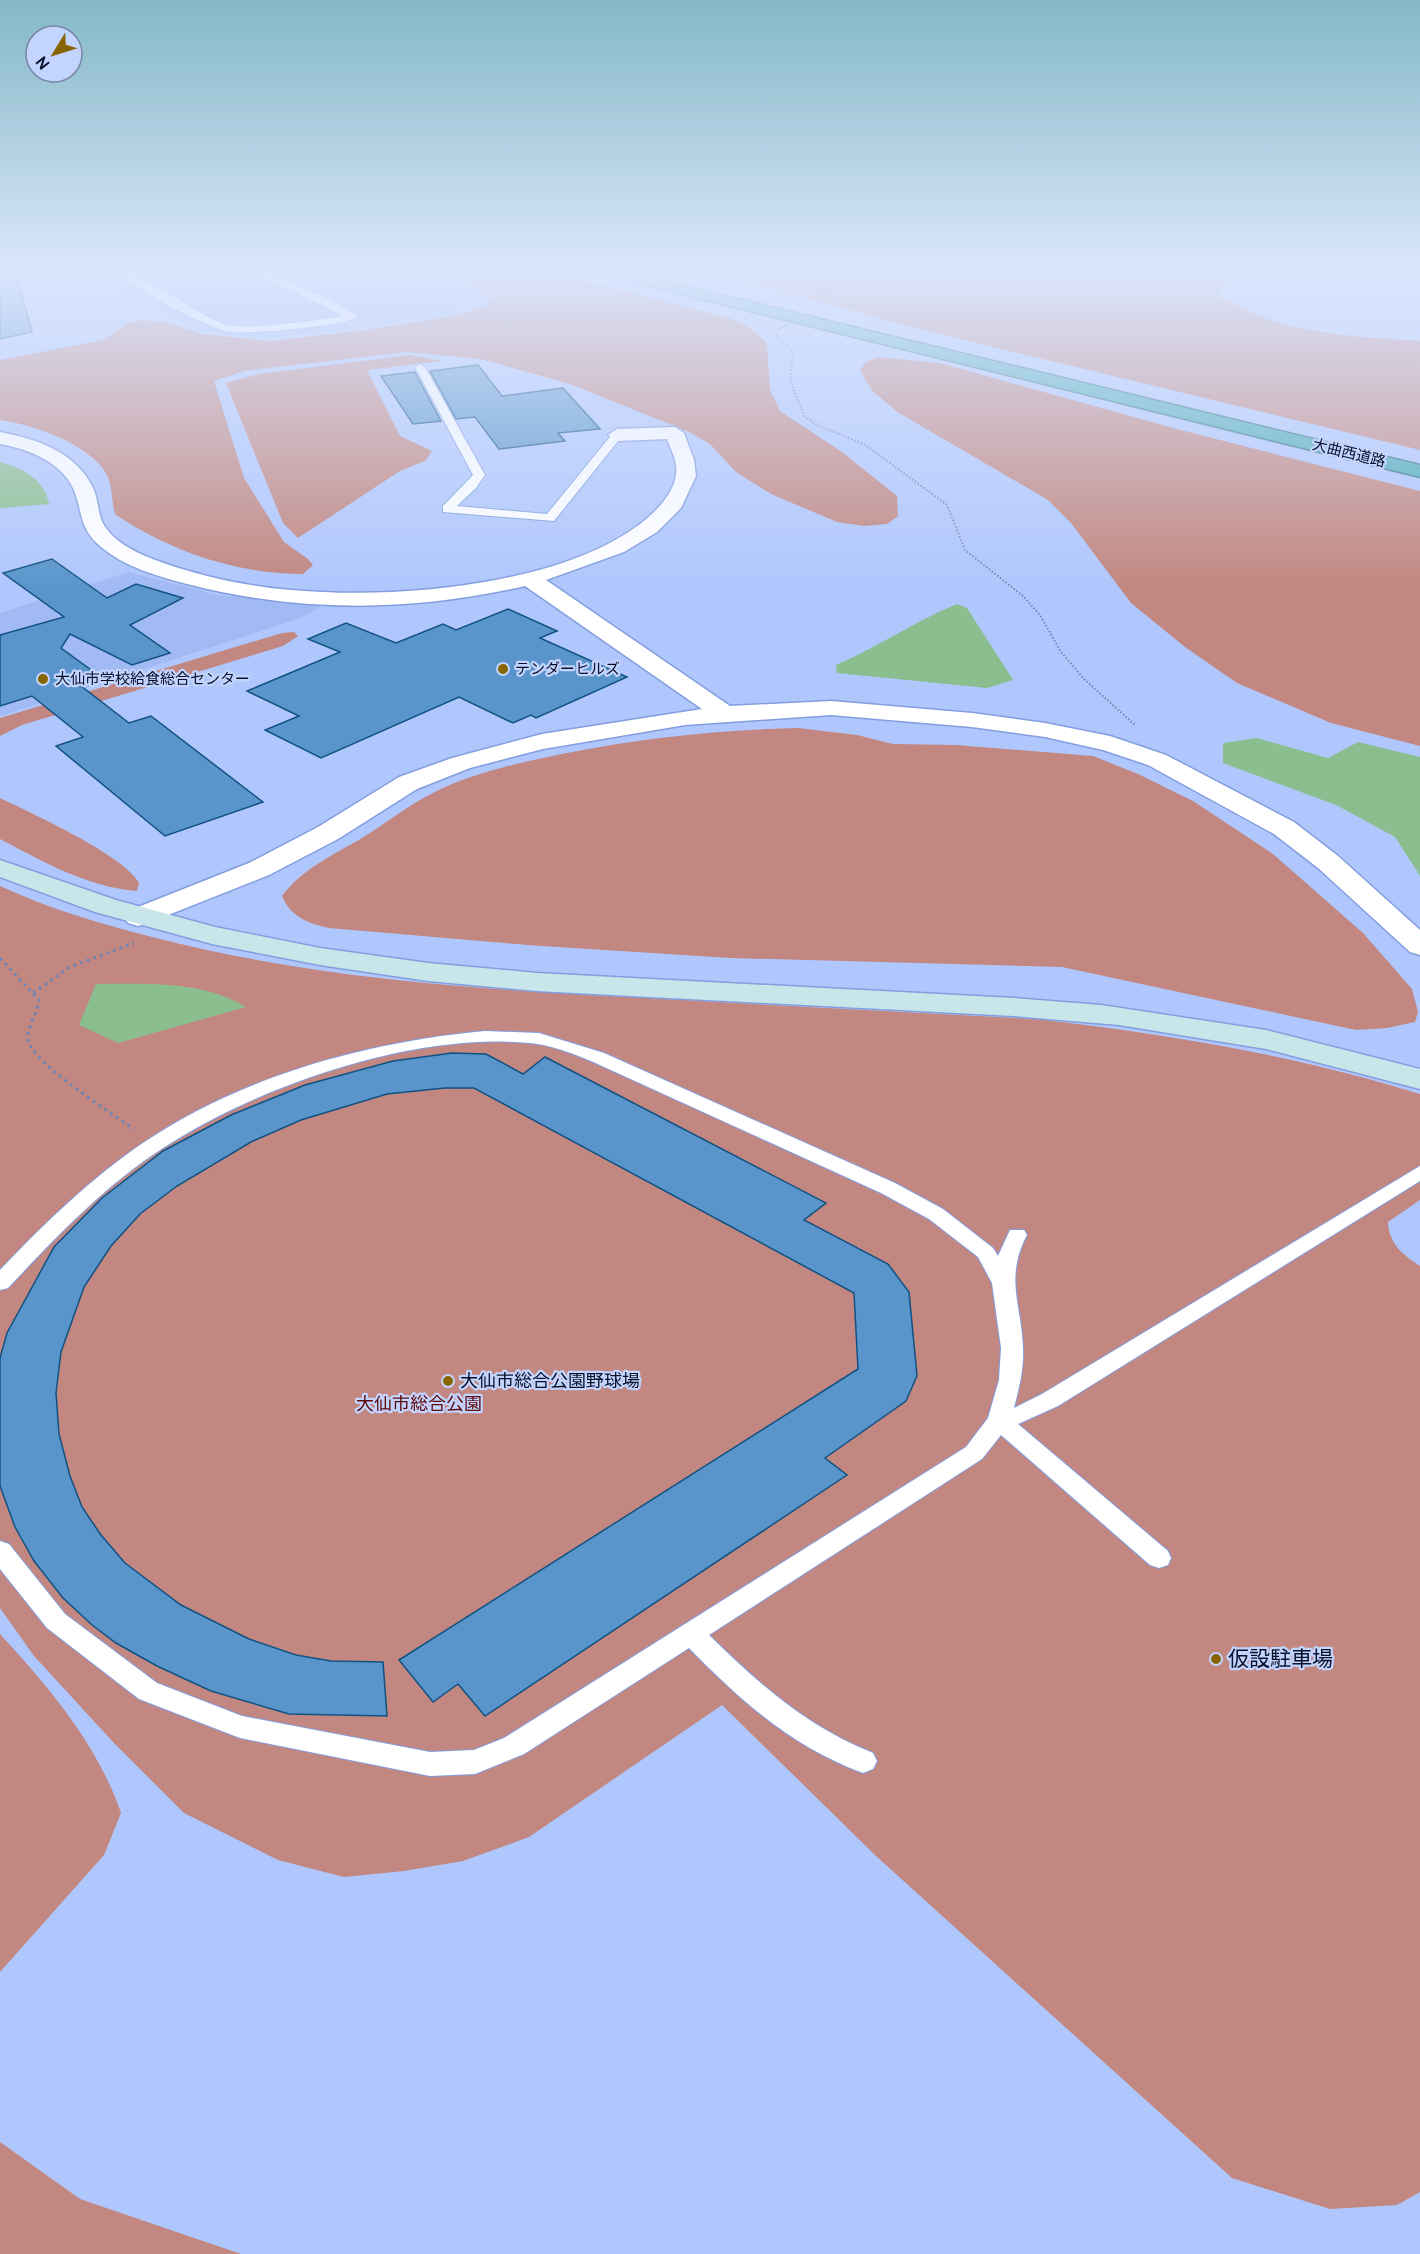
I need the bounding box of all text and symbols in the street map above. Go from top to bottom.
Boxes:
north arrow [24,24,84,84]
text: N [32,53,54,73]
street label: 大曲西道路 [1310,435,1388,471]
place label: テンダーヒルズ [515,660,620,678]
marker: テンダーヒルズ [496,662,510,676]
place label: 大仙市学校給食総合センター [55,670,250,688]
marker: 大仙市学校給食総合センター [36,672,50,686]
place label: 大仙市総合公園野球場 [460,1370,640,1392]
marker: 大仙市総合公園野球場 [441,1374,455,1388]
park label: 大仙市総合公園 [356,1393,482,1415]
place label: 仮設駐車場 [1228,1646,1333,1671]
marker: 仮設駐車場 [1209,1652,1223,1666]

